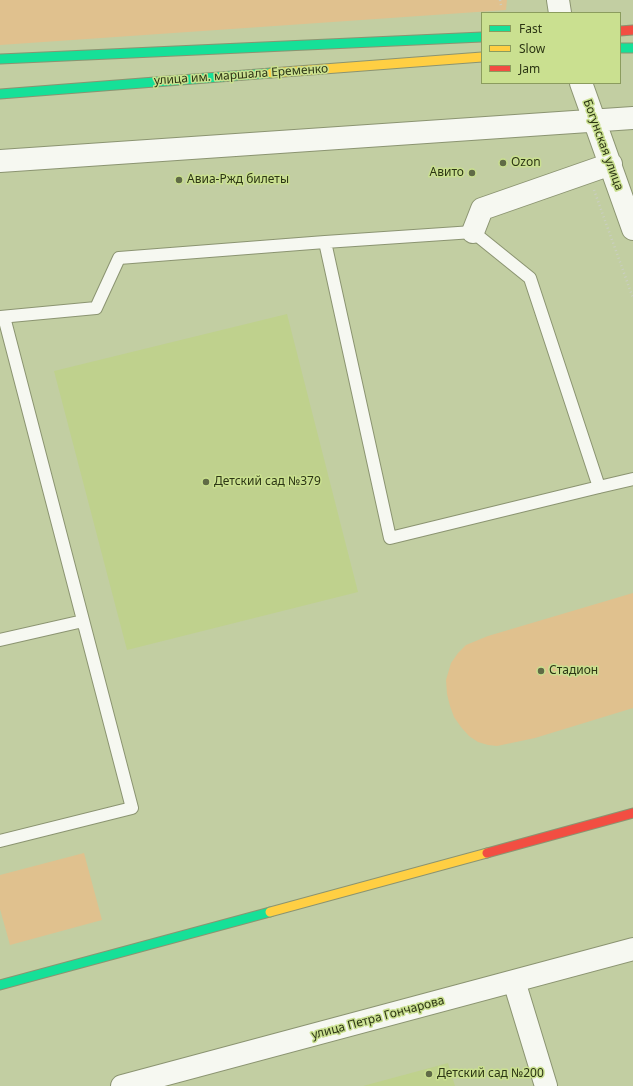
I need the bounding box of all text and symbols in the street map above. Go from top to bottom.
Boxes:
legend [481,12,621,84]
text: Fast [519,20,542,37]
text: Slow [519,40,545,57]
text: Jam [519,60,540,77]
street label: улица им. маршала Еременко [153,62,329,88]
street label: Богунская улица [580,97,626,193]
place label: Ozon [511,156,541,170]
marker: Ozon [498,158,508,168]
place label: Авито [430,166,464,180]
marker: Авито [467,168,477,178]
place label: Авиа-Ржд билеты [187,173,289,187]
marker: Авиа-Ржд билеты [174,175,184,185]
place label: Детский сад №379 [214,475,321,489]
marker: Детский сад №379 [201,477,211,487]
place label: Стадион [549,664,598,678]
marker: Стадион [536,666,546,676]
street label: улица Петра Гончарова [310,993,446,1043]
place label: Детский сад №200 [437,1067,544,1081]
marker: Детский сад №200 [424,1069,434,1079]

